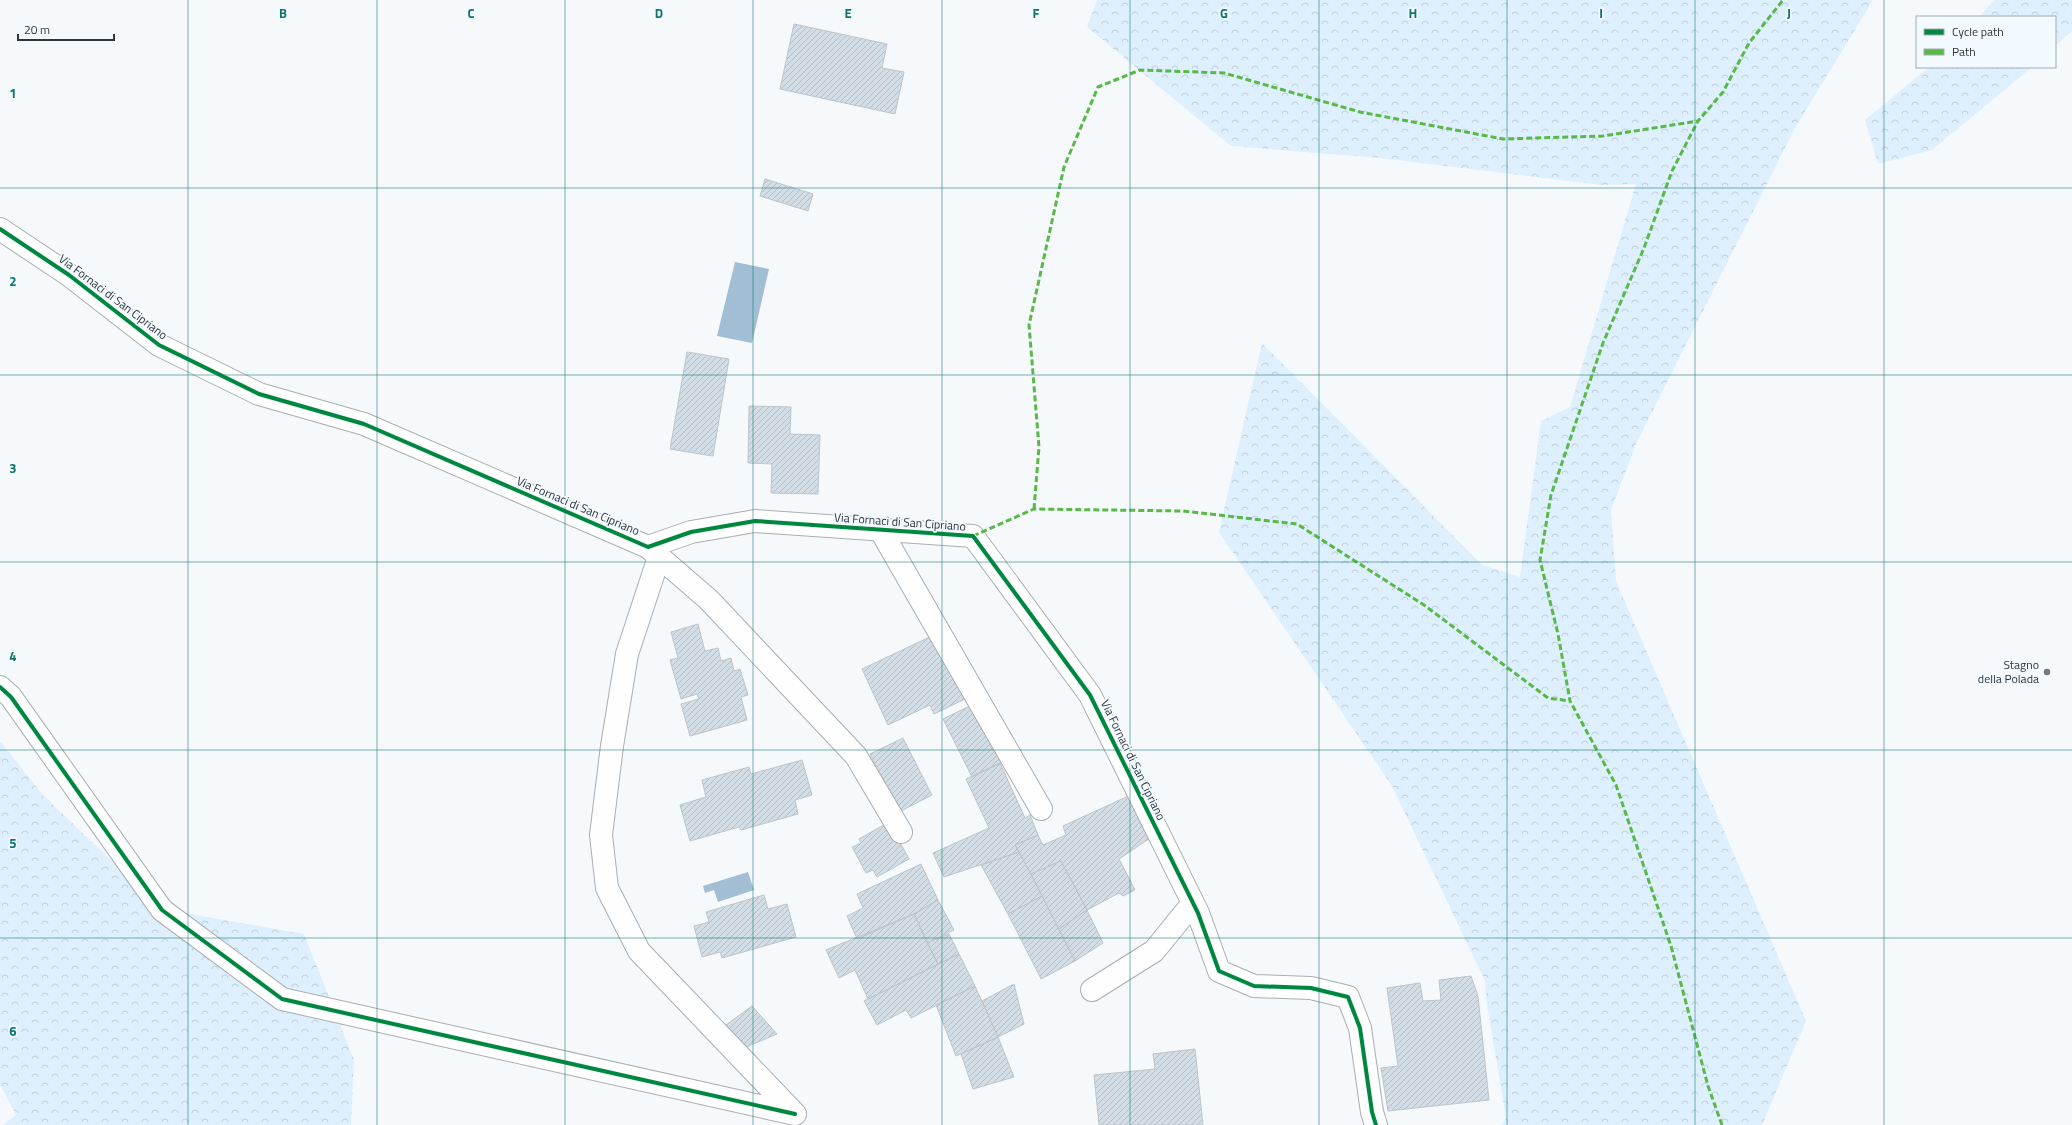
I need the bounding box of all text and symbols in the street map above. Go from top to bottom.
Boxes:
text: B [279,3,287,23]
text: C [467,3,475,23]
text: D [655,3,663,23]
text: E [844,3,852,23]
text: F [1033,3,1040,23]
text: G [1220,3,1228,23]
text: H [1409,3,1417,23]
text: I [1599,3,1603,23]
text: J [1787,3,1791,23]
scale bar [18,16,114,42]
legend [1916,16,2056,68]
text: 20 m [24,20,50,39]
text: Cycle path [1952,22,2004,41]
text: Path [1952,42,1976,61]
text: 1 [9,83,17,103]
street label: Via Fornaci di San Cipriano [55,249,172,344]
text: 2 [9,271,17,291]
text: 3 [9,458,17,478]
street label: Via Fornaci di San Cipriano [514,471,643,540]
street label: Via Fornaci di San Cipriano [833,507,967,536]
text: 4 [9,646,17,666]
place label: Stagno della Polada [1978,655,2039,688]
marker: Stagno della Polada [2042,667,2052,677]
street label: Via Fornaci di San Cipriano [1096,696,1171,823]
text: 5 [9,833,17,853]
text: 6 [9,1021,17,1041]

